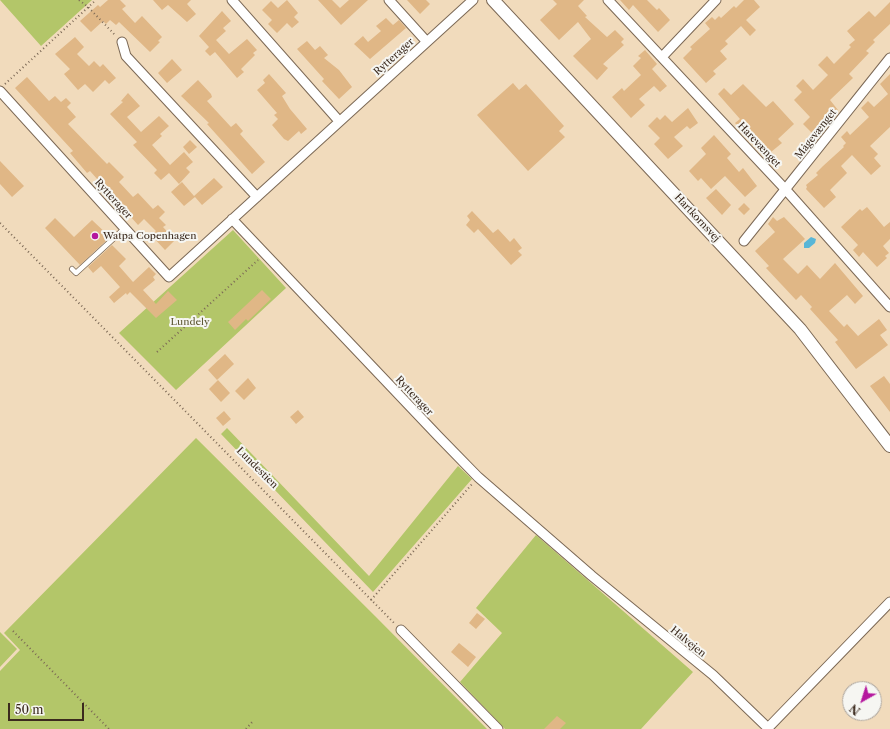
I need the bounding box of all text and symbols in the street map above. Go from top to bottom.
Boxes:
street label: Rytterager [372,36,416,78]
street label: Mågevænget [793,107,839,161]
street label: Harevænget [735,120,783,170]
street label: Rytterager [92,177,134,221]
street label: Hartkornsvej [672,191,722,245]
place label: Watpa Copenhagen [103,230,196,242]
marker: Watpa Copenhagen [90,231,100,241]
park label: Lundely [170,316,210,328]
street label: Rytterager [393,374,435,418]
street label: Lundestien [234,445,280,491]
street label: Halvejen [668,624,708,660]
north arrow [842,681,882,721]
scale bar [10,695,86,721]
text: N [847,701,863,718]
text: 50 m [15,702,44,717]

